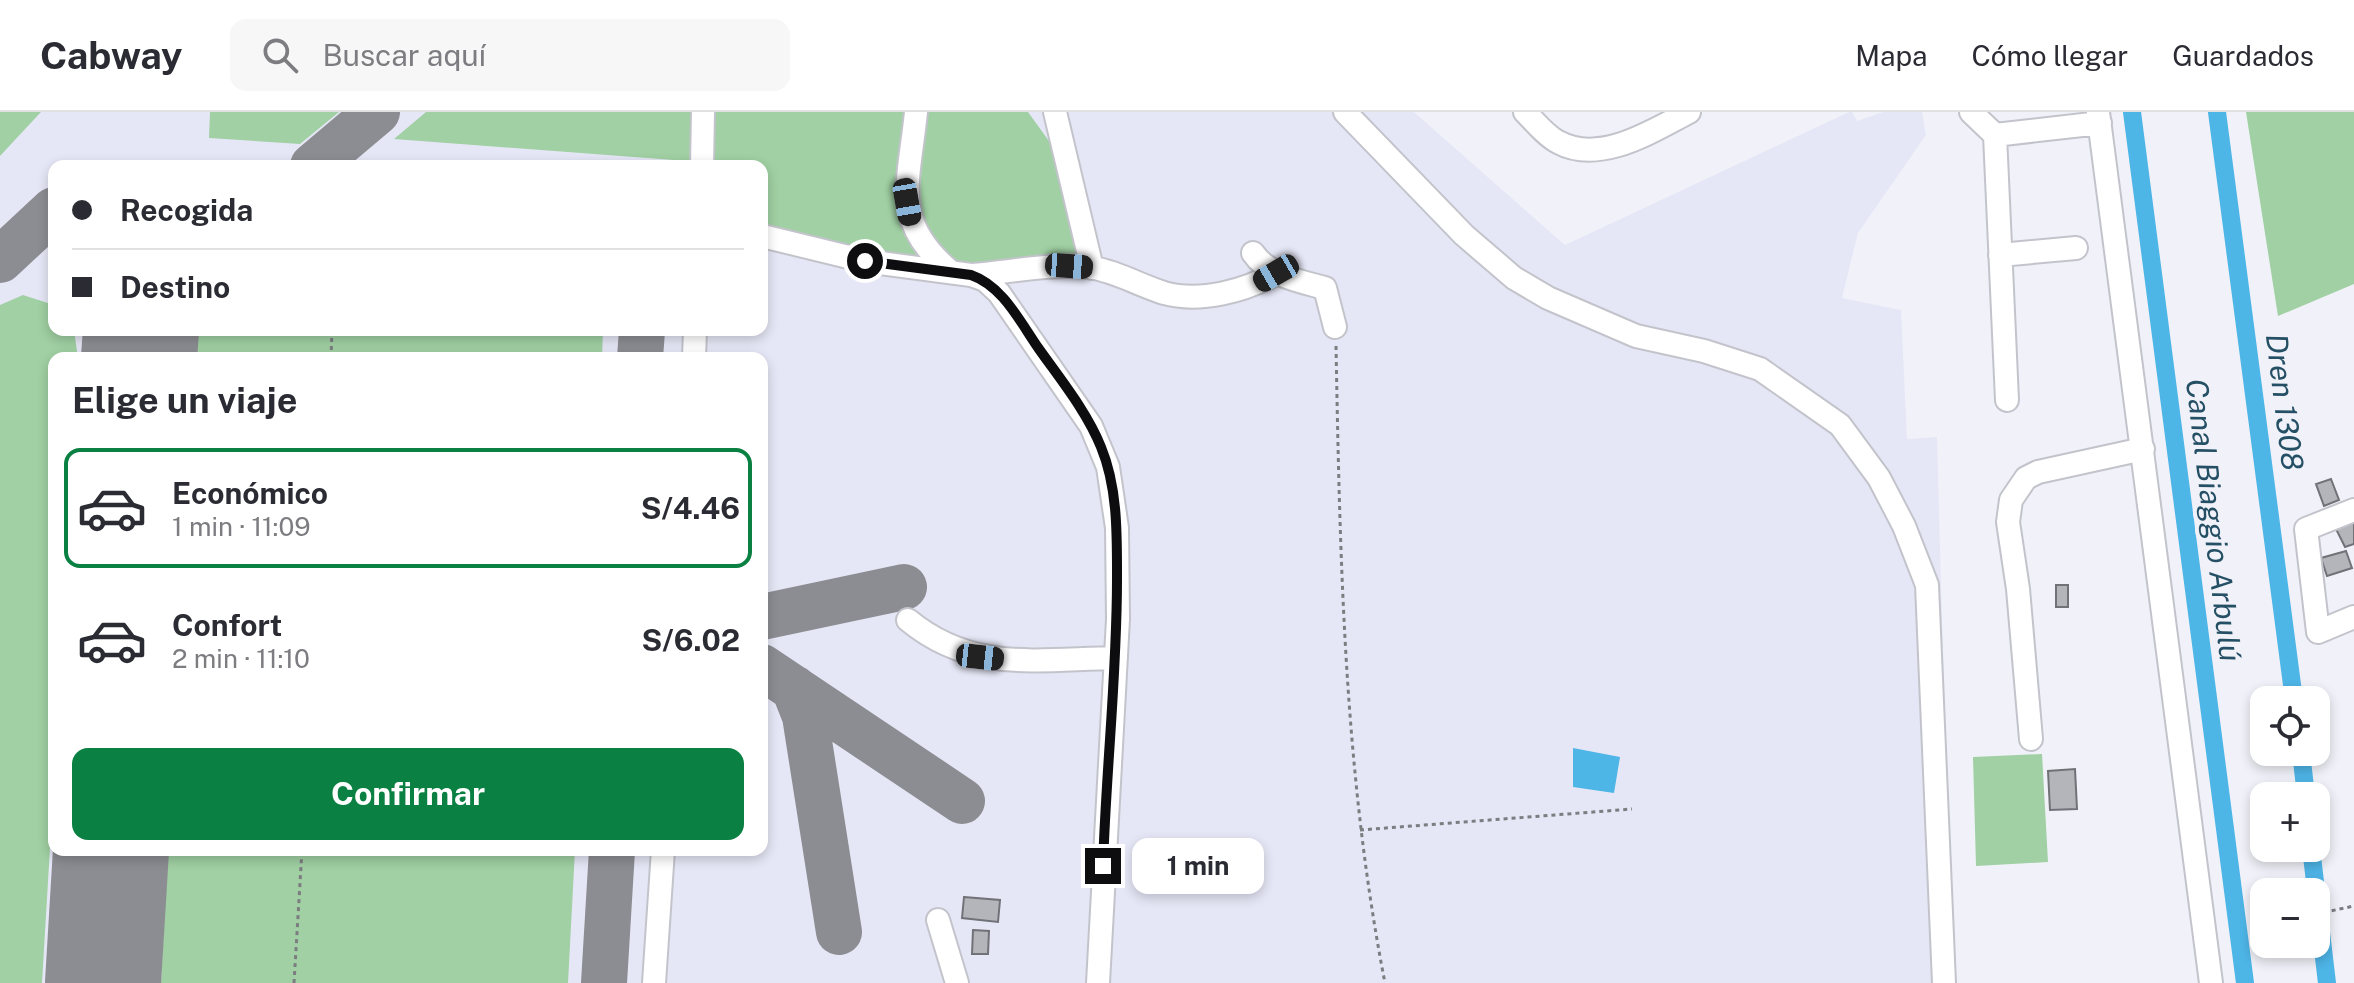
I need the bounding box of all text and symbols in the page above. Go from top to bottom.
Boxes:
search box [230,19,790,91]
text: Cabway [40,33,182,78]
icon: search [258,33,302,77]
text: Buscar aquí [322,37,486,73]
text: Mapa [1855,39,1927,72]
text: Cómo llegar [1971,39,2128,72]
text: Guardados [2172,39,2314,72]
car [891,176,923,228]
text: Recogida [120,192,253,228]
route start [847,243,883,279]
car [1249,251,1303,295]
car [1044,252,1094,280]
text: Destino [120,269,230,305]
water label: Dren 1308 [2259,331,2311,472]
water label: Canal Biaggio Arbulú [2179,376,2249,663]
text: Elige un viaje [72,379,297,421]
icon: car [76,472,148,544]
text: Económico [172,475,328,511]
text: S/4.46 [641,490,740,526]
text: 1 min · 11:09 [172,511,310,542]
icon: car [76,604,148,676]
text: Confort [172,607,282,643]
text: S/6.02 [642,622,740,658]
text: 2 min · 11:10 [172,643,310,674]
car [955,643,1005,671]
map controls [2250,686,2330,958]
button: locate [2250,686,2330,766]
button: Confirmar [72,748,744,840]
button: + [2250,782,2330,862]
callout: 1 min [1131,838,1263,894]
route end [1085,848,1121,884]
text: 1 min [1167,850,1229,881]
button: − [2250,878,2330,958]

